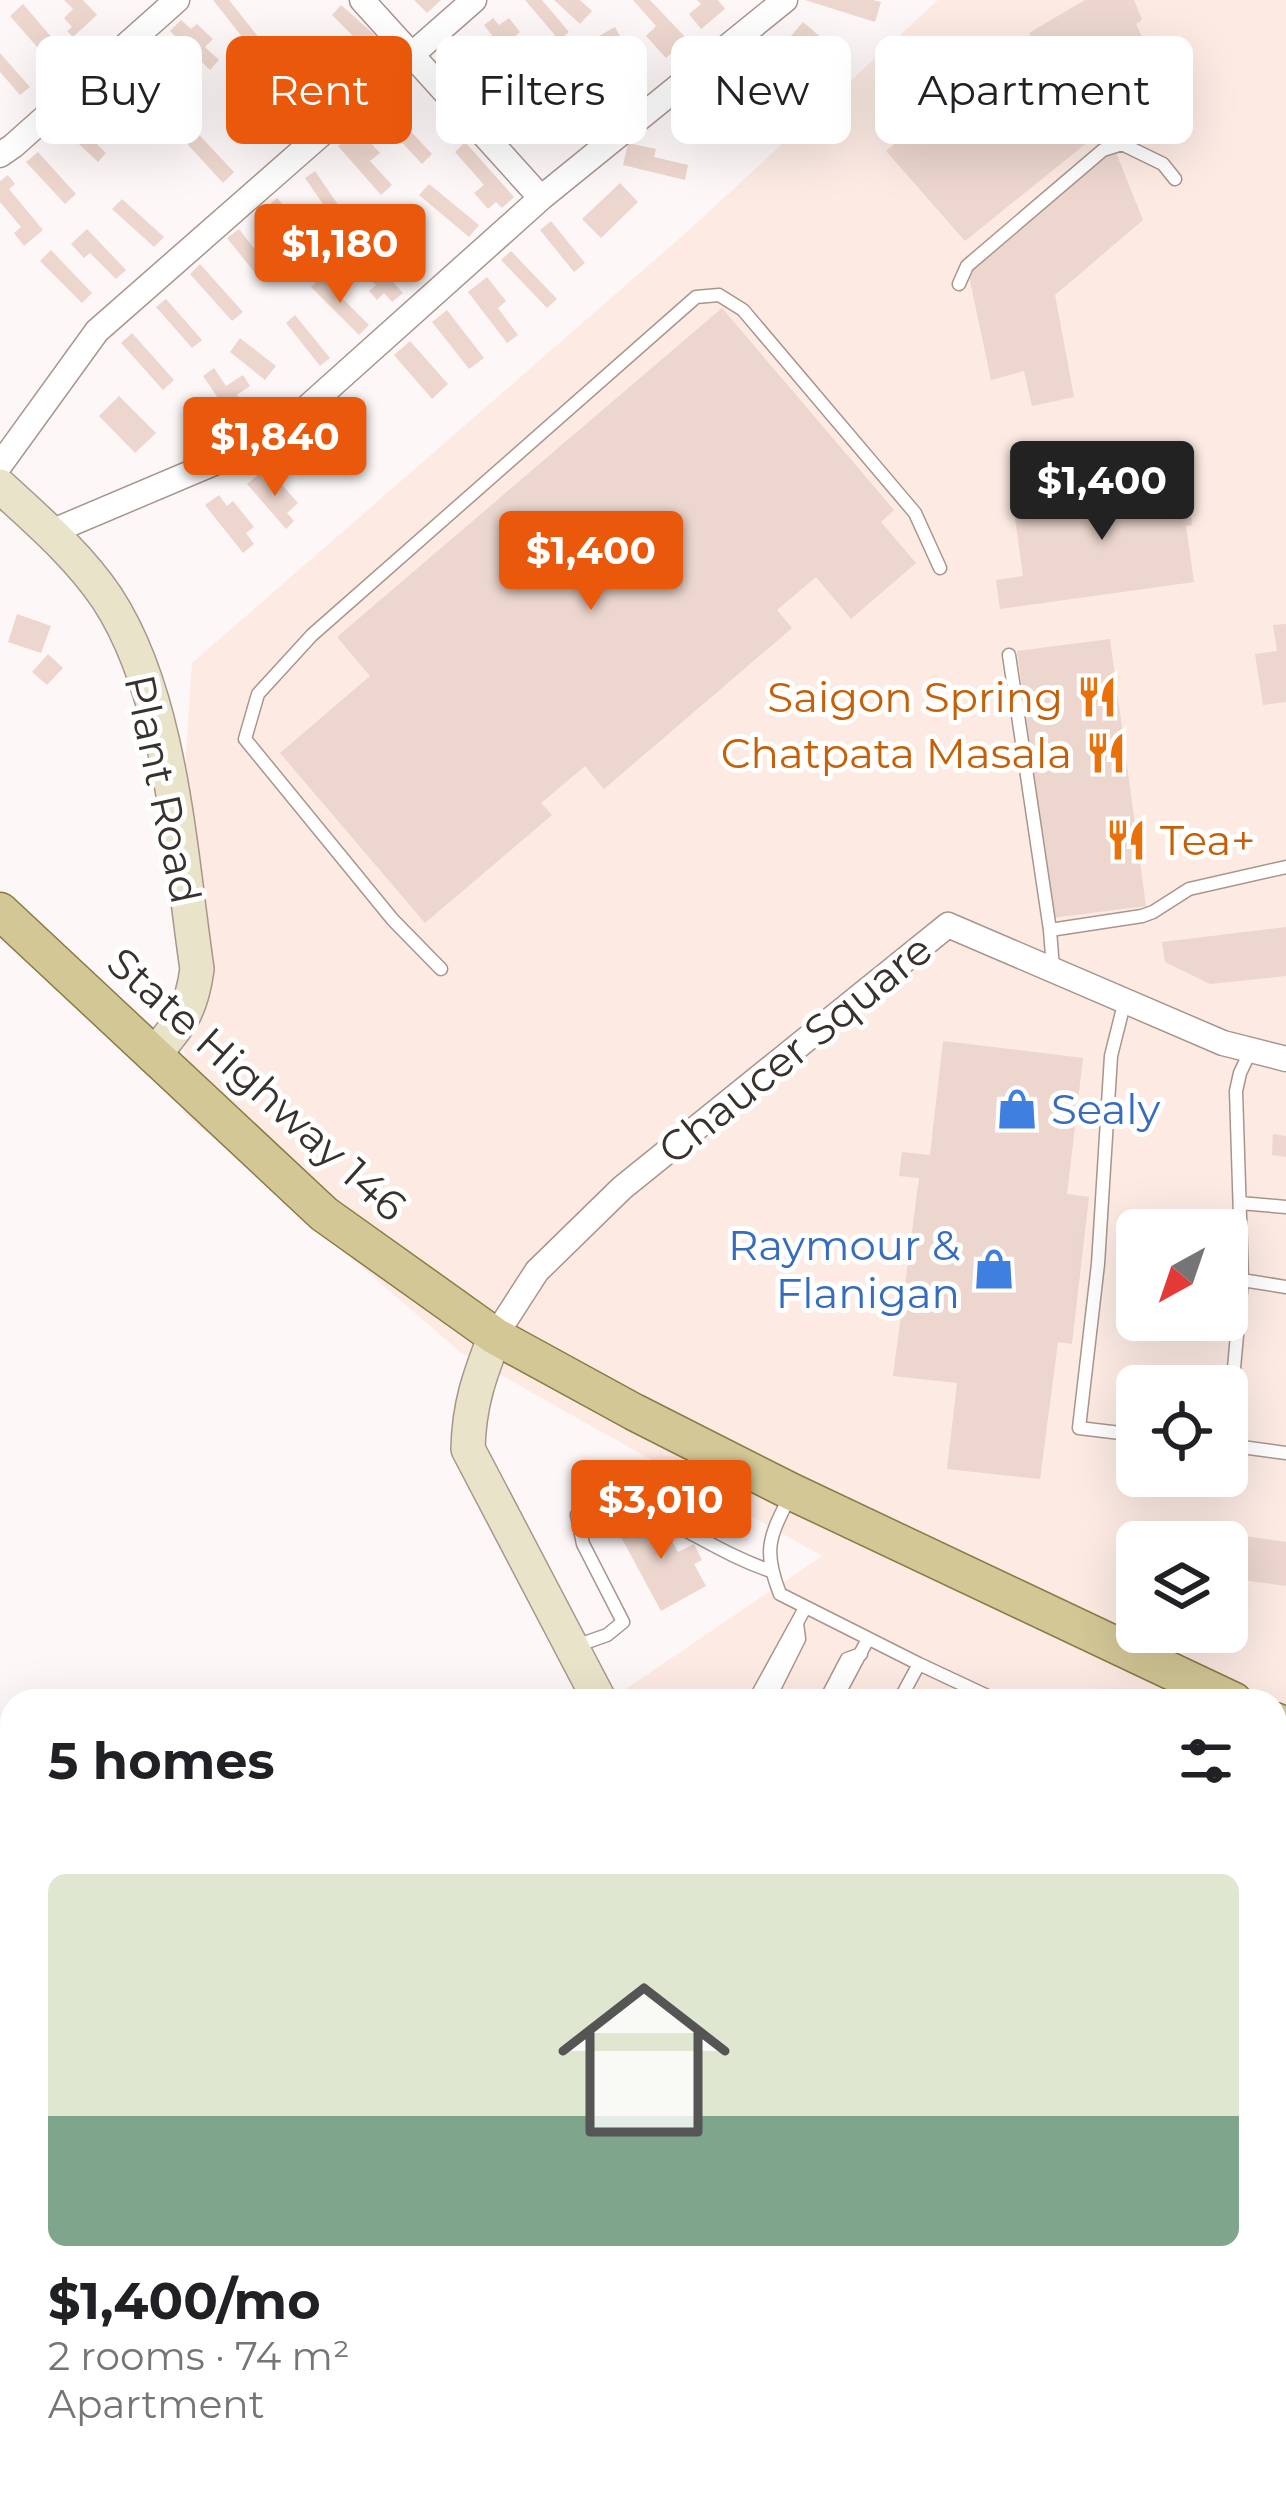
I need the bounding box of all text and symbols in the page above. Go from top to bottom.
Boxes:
chip: Buy [36,36,202,144]
chip: Rent [226,36,412,144]
chip: Filters [436,36,647,144]
chip: New [671,36,851,144]
chip: Apartment [875,36,1193,144]
pin: $1,180 [242,204,438,306]
text: $1,180 [282,219,398,267]
pin: $1,840 [177,397,373,499]
text: $1,840 [210,412,340,460]
pin: $1,400 [1004,441,1200,543]
text: $1,400 [1037,456,1167,504]
pin: $1,400 [493,511,689,613]
text: $1,400 [526,526,656,574]
street label: Plant Road [113,670,213,908]
place label: Saigon Spring [767,671,1063,723]
restaurant icon: Saigon Spring [1074,674,1120,720]
place label: Chatpata Masala [721,727,1072,779]
restaurant icon: Chatpata Masala [1083,730,1129,776]
place label: Tea+ [1160,814,1255,866]
restaurant icon: Tea+ [1103,817,1149,863]
street label: Chaucer Square [648,923,942,1175]
street label: State Highway 146 [97,936,417,1232]
place label: Sealy [1051,1083,1160,1135]
shop icon: Sealy [994,1086,1040,1132]
north arrow [1116,1209,1248,1341]
map controls [1116,1209,1248,1653]
place label: Raymour & Flanigan [728,1219,960,1319]
shop icon: Raymour & Flanigan [971,1246,1017,1292]
button: locate [1116,1365,1248,1497]
pin: $3,010 [563,1460,759,1562]
text: $3,010 [598,1475,724,1523]
button: layers [1116,1521,1248,1653]
icon: filters [1173,1728,1239,1794]
text: 5 homes [48,1730,275,1792]
icon: home [536,1952,752,2168]
text: $1,400/mo [48,2270,321,2332]
text: 2 rooms · 74 m² [48,2332,350,2380]
text: Apartment [48,2380,264,2428]

